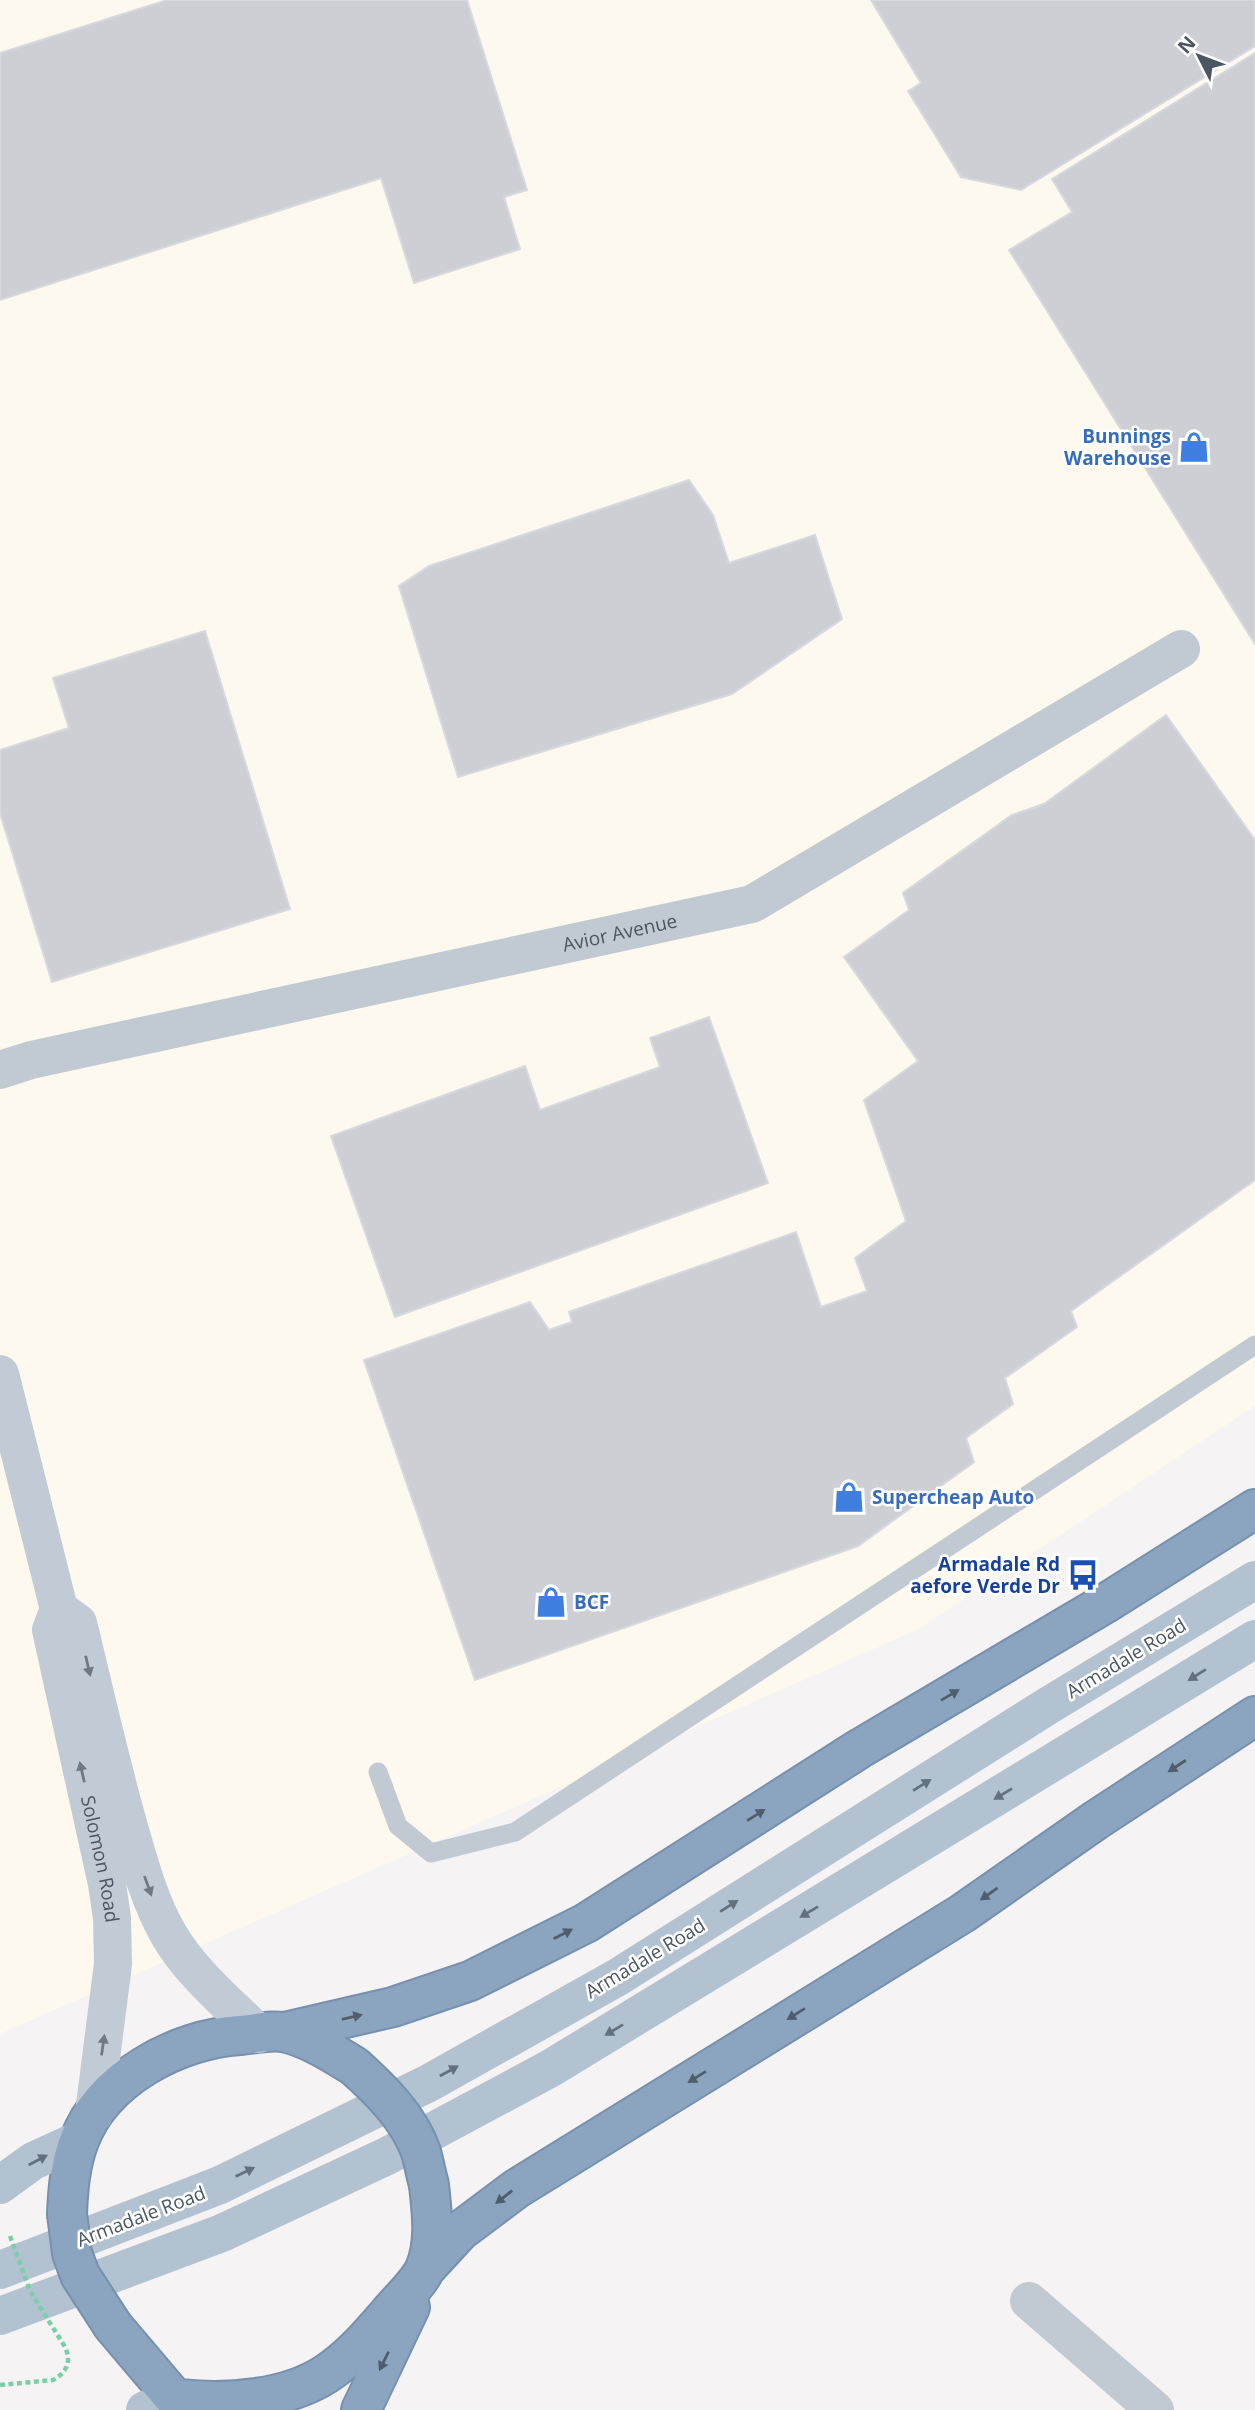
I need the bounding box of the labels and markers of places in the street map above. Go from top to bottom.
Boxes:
place label: Bunnings Warehouse [1064,423,1171,471]
shop icon: Bunnings Warehouse [1177,430,1211,464]
shop icon: Supercheap Auto [832,1480,866,1514]
place label: Supercheap Auto [872,1484,1034,1510]
place label: Armadale Rd aefore Verde Dr [910,1551,1060,1599]
bus stop icon: Armadale Rd aefore Verde Dr [1066,1558,1100,1592]
shop icon: BCF [534,1585,568,1619]
place label: BCF [574,1589,609,1615]

